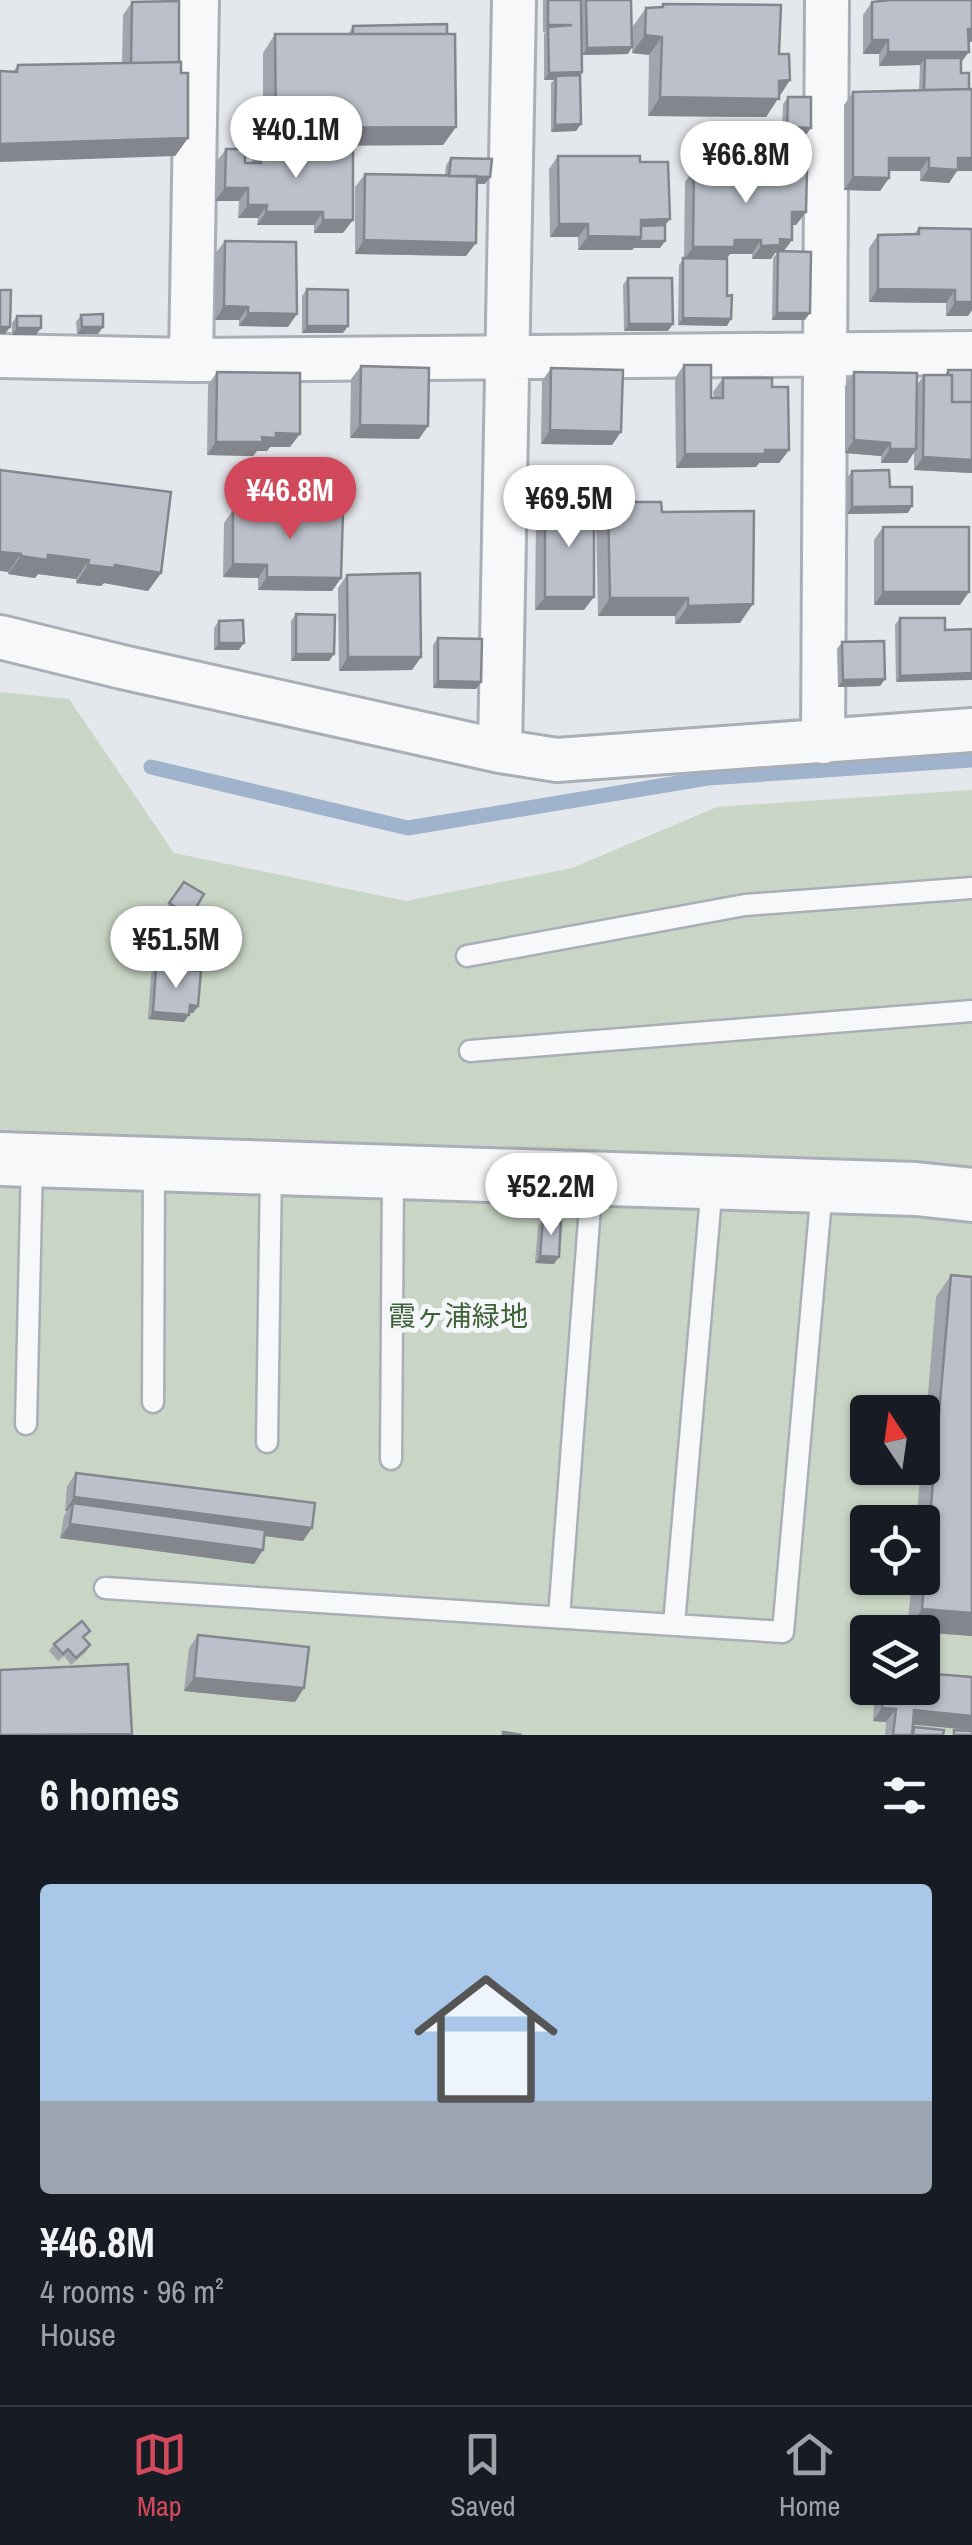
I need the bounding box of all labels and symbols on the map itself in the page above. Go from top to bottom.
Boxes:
pin: ¥40.1M [215,96,377,181]
pin: ¥66.8M [665,121,827,206]
pin: ¥46.8M [209,457,371,542]
pin: ¥69.5M [488,465,650,550]
pin: ¥51.5M [95,906,257,991]
pin: ¥52.2M [470,1153,632,1238]
park label: 霞ヶ浦緑地 [388,1297,528,1335]
north arrow [850,1395,940,1485]

